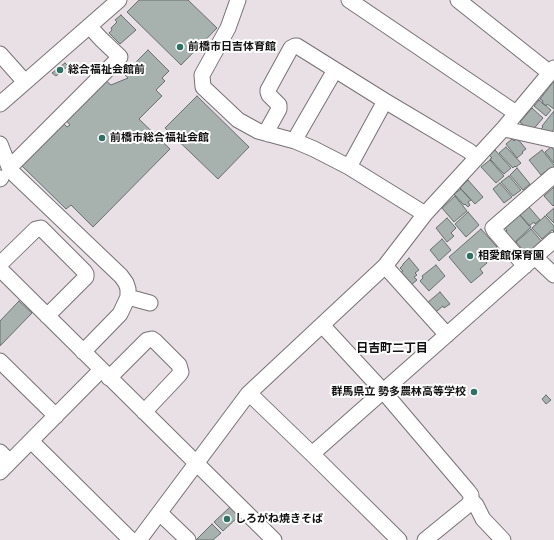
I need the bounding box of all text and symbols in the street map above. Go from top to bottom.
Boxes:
place label: 前橋市日吉体育館 [188,40,276,54]
marker: 前橋市日吉体育館 [175,42,185,52]
place label: 総合福祉会館前 [68,63,145,77]
marker: 総合福祉会館前 [55,65,65,75]
place label: 前橋市総合福祉会館 [110,131,209,145]
marker: 前橋市総合福祉会館 [97,133,107,143]
place label: 相愛館保育園 [478,249,544,263]
marker: 相愛館保育園 [465,251,475,261]
district label: 日吉町二丁目 [356,342,428,356]
place label: 群馬県立 勢多農林高等学校 [331,385,466,399]
marker: 群馬県立 勢多農林高等学校 [469,387,479,397]
place label: しろがね焼きそば [235,512,323,526]
marker: しろがね焼きそば [222,514,232,524]

